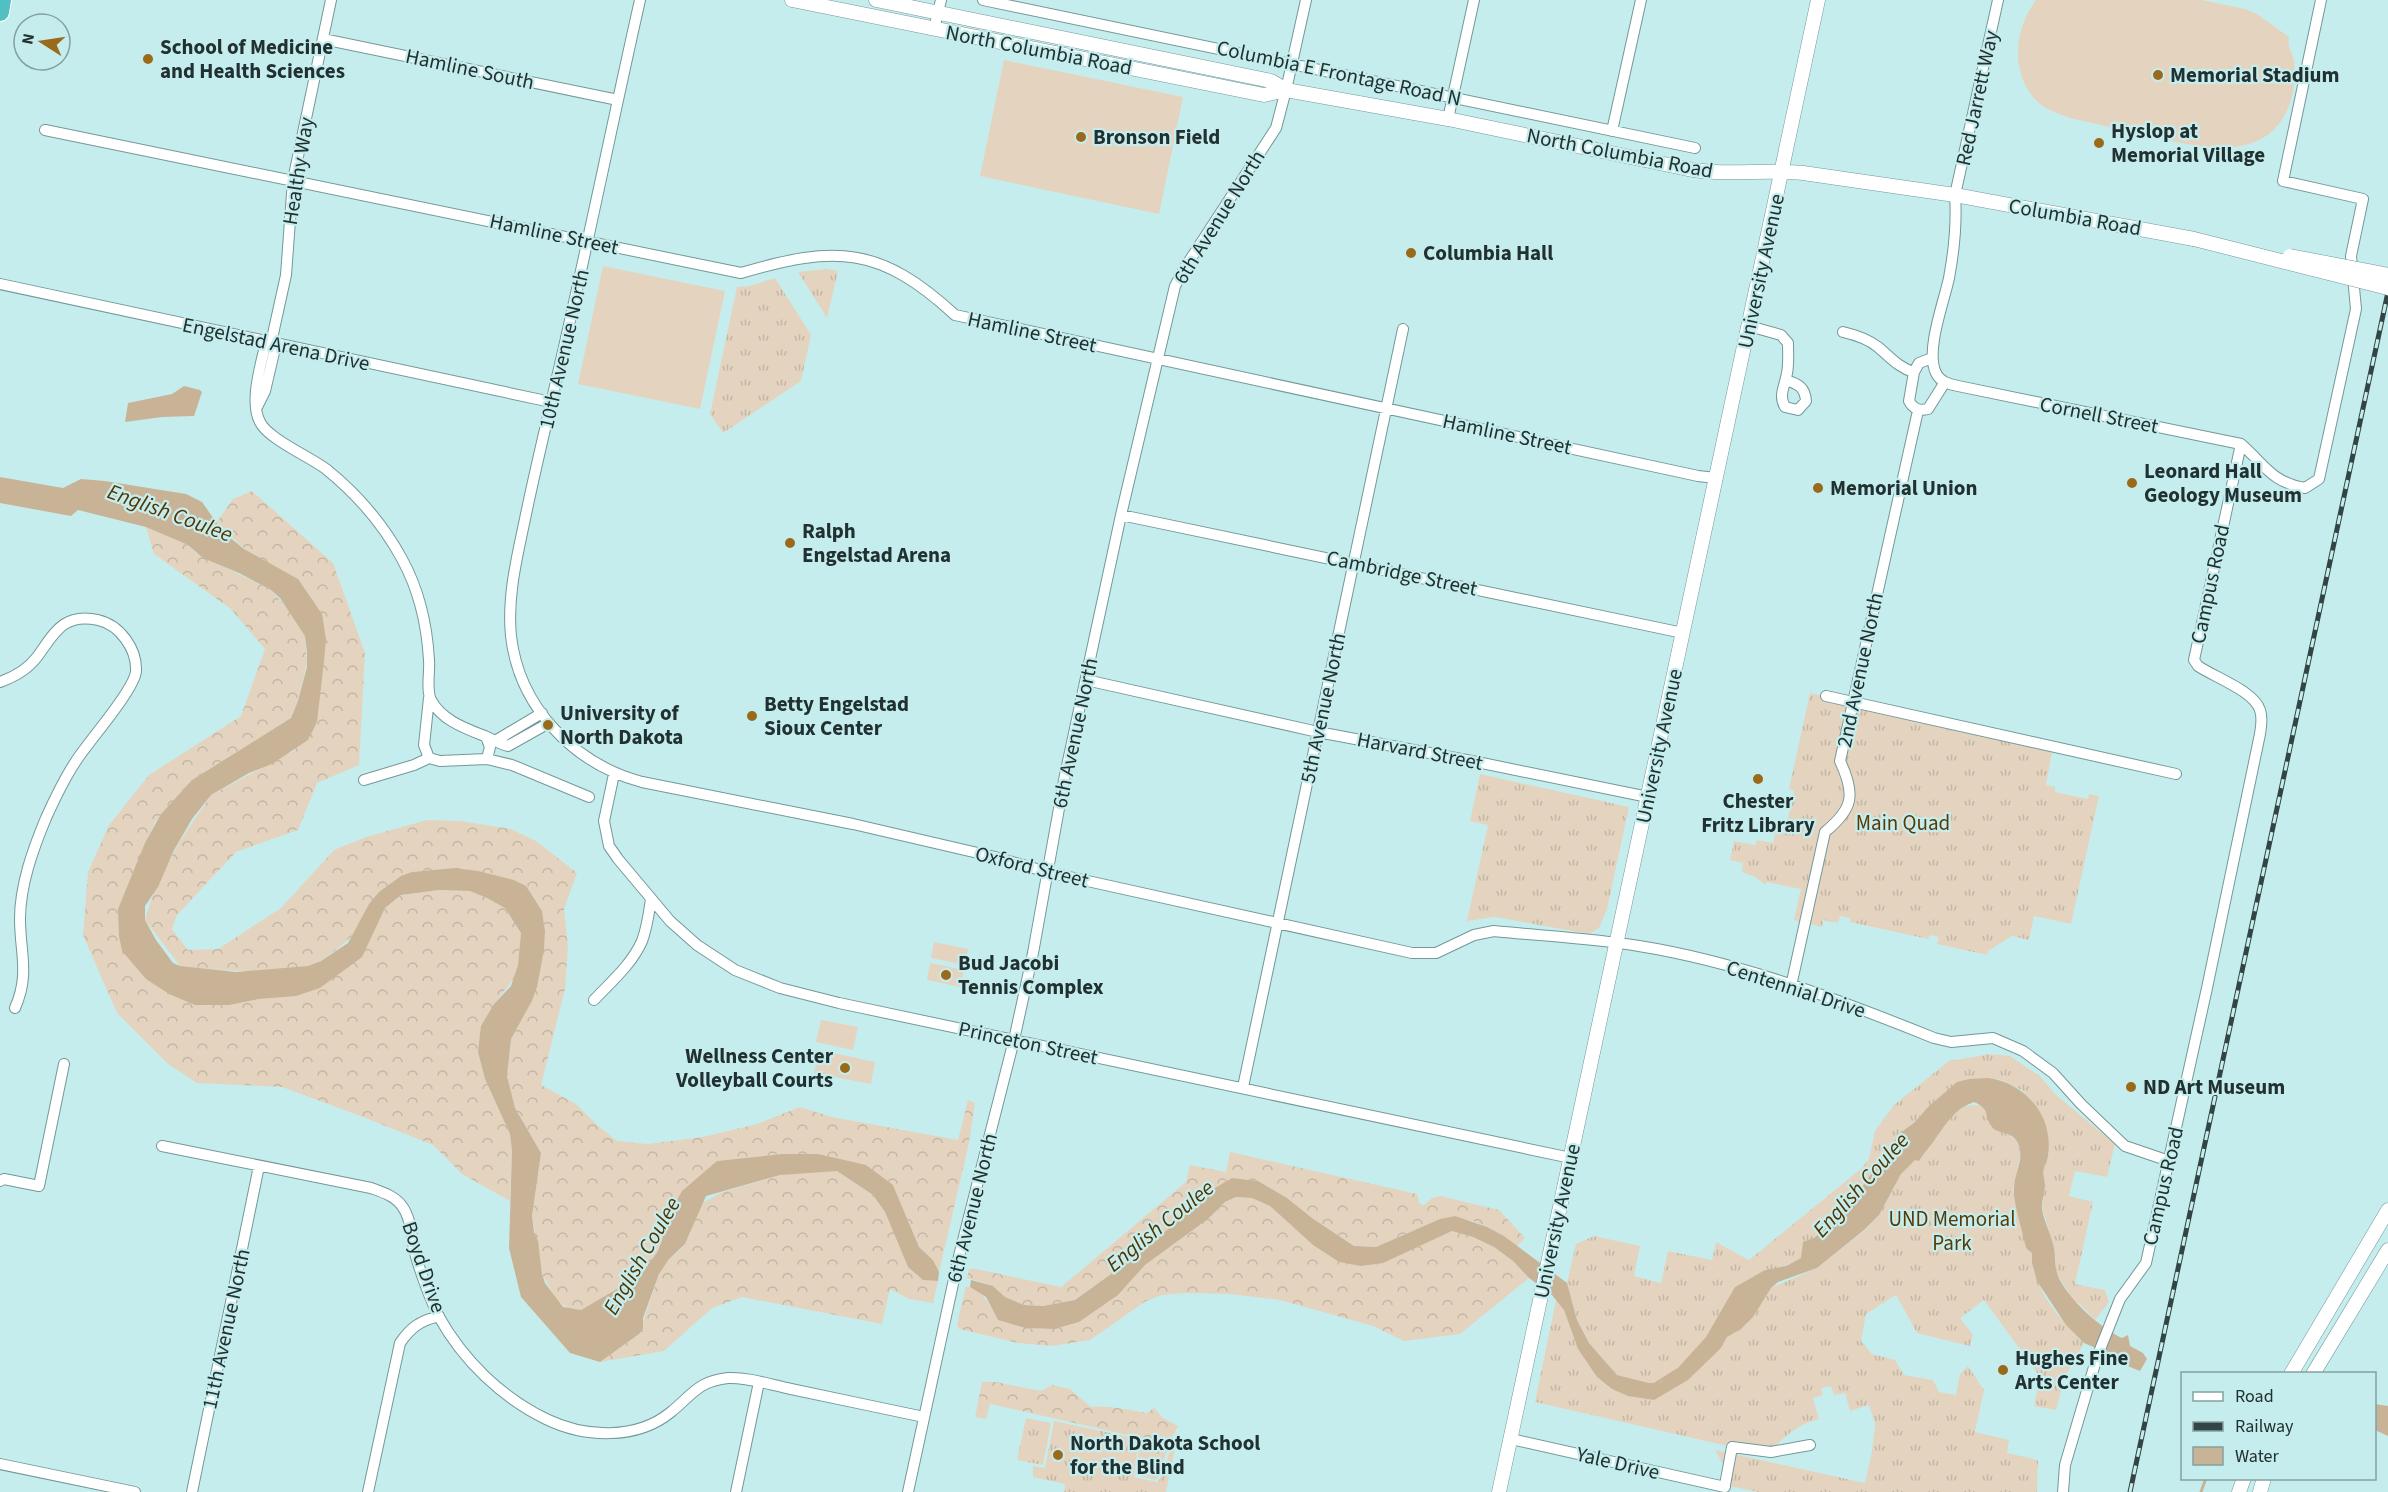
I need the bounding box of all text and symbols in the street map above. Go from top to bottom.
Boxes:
north arrow [12,12,72,72]
street label: North Columbia Road [943,17,1135,83]
street label: Red Jarrett Way [1948,27,2006,168]
text: N [16,32,40,47]
place label: School of Medicine and Health Sciences [160,32,345,86]
street label: Columbia E Frontage Road N [1214,32,1464,114]
street label: Hamline South [403,41,537,97]
marker: School of Medicine and Health Sciences [141,52,155,66]
place label: Memorial Stadium [2170,60,2339,90]
marker: Memorial Stadium [2151,68,2165,82]
street label: Healthy Way [275,115,321,227]
place label: Hyslop at Memorial Village [2111,116,2265,170]
street label: North Columbia Road [1524,120,1716,186]
place label: Bronson Field [1093,122,1220,152]
marker: Bronson Field [1074,130,1088,144]
marker: Hyslop at Memorial Village [2092,136,2106,150]
street label: 6th Avenue North [1166,144,1272,290]
street label: University Avenue [1730,191,1792,351]
street label: Columbia Road [2006,191,2144,243]
street label: Hamline Street [487,206,621,262]
place label: Columbia Hall [1423,238,1553,268]
marker: Columbia Hall [1404,246,1418,260]
street label: 10th Avenue North [531,266,597,432]
street label: Hamline Street [965,304,1099,360]
street label: Engelstad Arena Drive [180,309,372,379]
street label: Cornell Street [2037,389,2161,441]
street label: Hamline Street [1440,406,1574,462]
place label: Leonard Hall Geology Museum [2144,456,2302,510]
place label: Memorial Union [1830,473,1977,503]
water label: English Coulee [103,476,237,550]
marker: Leonard Hall Geology Museum [2125,476,2139,490]
marker: Memorial Union [1811,481,1825,495]
place label: Ralph Engelstad Arena [802,516,951,570]
street label: Campus Road [2183,522,2237,646]
marker: Ralph Engelstad Arena [783,536,797,550]
street label: Cambridge Street [1324,542,1480,604]
street label: 2nd Avenue North [1829,590,1891,750]
street label: 5th Avenue North [1292,630,1354,786]
street label: 6th Avenue North [1044,655,1106,811]
street label: University Avenue [1628,666,1690,826]
place label: Betty Engelstad Sioux Center [764,689,909,743]
place label: University of North Dakota [560,698,683,752]
marker: Betty Engelstad Sioux Center [745,709,759,723]
marker: University of North Dakota [541,718,555,732]
street label: Harvard Street [1355,724,1485,778]
marker: Chester Fritz Library [1751,772,1765,786]
place label: Chester Fritz Library [1701,786,1815,840]
park label: Main Quad [1856,808,1950,838]
street label: Oxford Street [972,838,1092,896]
place label: Bud Jacobi Tennis Complex [958,948,1104,1002]
street label: Centennial Drive [1722,952,1870,1026]
marker: Bud Jacobi Tennis Complex [939,968,953,982]
street label: Princeton Street [956,1014,1100,1072]
place label: Wellness Center Volleyball Courts [675,1041,834,1095]
marker: Wellness Center Volleyball Courts [838,1061,852,1075]
place label: ND Art Museum [2143,1072,2285,1102]
marker: ND Art Museum [2124,1080,2138,1094]
street label: Campus Road [2135,1124,2191,1248]
water label: English Coulee [1805,1126,1917,1244]
street label: 6th Avenue North [939,1130,1005,1286]
street label: University Avenue [1526,1141,1588,1301]
water label: English Coulee [1099,1172,1221,1280]
water label: English Coulee [595,1191,689,1321]
park label: UND Memorial Park [1888,1204,2016,1258]
street label: Boyd Drive [394,1217,454,1317]
street label: 11th Avenue North [194,1246,258,1412]
place label: Hughes Fine Arts Center [2014,1343,2128,1397]
marker: Hughes Fine Arts Center [1996,1363,2010,1377]
legend [2181,1372,2376,1480]
text: Road [2235,1384,2274,1409]
text: Railway [2235,1414,2294,1439]
place label: North Dakota School for the Blind [1070,1428,1260,1482]
street label: Yale Drive [1572,1439,1663,1487]
text: Water [2235,1444,2279,1469]
marker: North Dakota School for the Blind [1051,1448,1065,1462]

